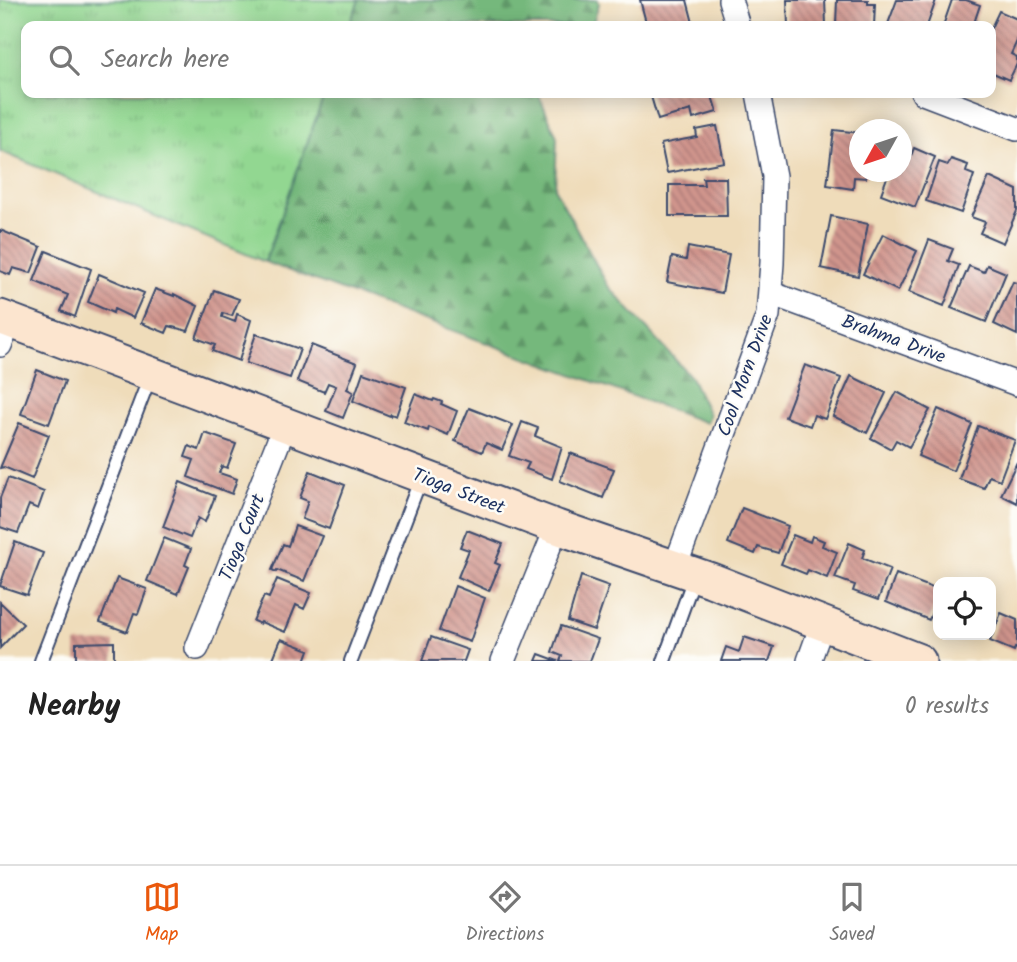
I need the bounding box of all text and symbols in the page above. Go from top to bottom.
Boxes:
search box [21,21,996,98]
text: Search here [101,39,229,81]
icon: search [45,41,83,79]
north arrow [849,119,912,182]
street label: Brahma Drive [837,307,950,373]
street label: Cool Morn Drive [710,310,782,441]
street label: Tioga Street [408,460,510,523]
street label: Tioga Court [212,489,274,586]
map controls [933,577,996,640]
button: locate [933,577,996,640]
text: Nearby [28,683,120,731]
text: 0 results [905,689,989,725]
tab: Map [143,878,181,950]
tab: Directions [466,878,544,950]
tab: Saved [829,878,874,950]

